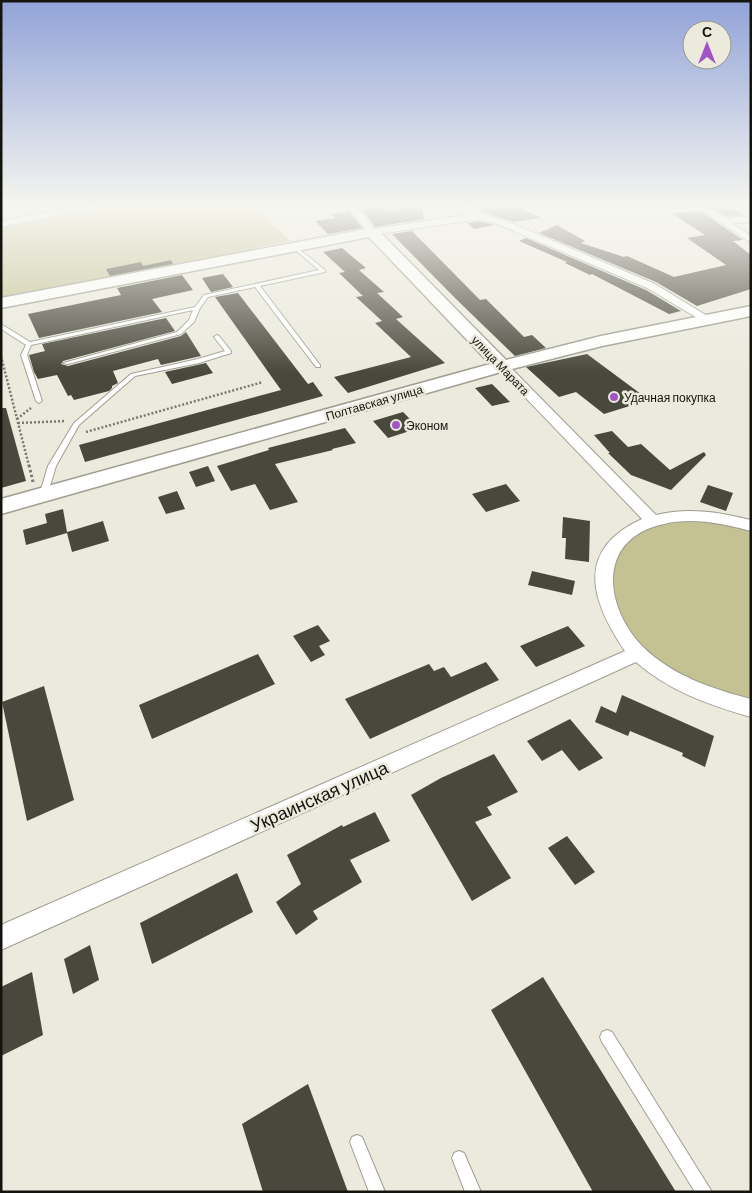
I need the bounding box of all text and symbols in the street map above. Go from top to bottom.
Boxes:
north arrow [682,20,732,70]
text: С [702,23,712,40]
street label: улица Марата [468,332,533,399]
street label: Полтавская улица [324,381,425,424]
place label: Удачная покупка [624,390,716,405]
marker: Удачная покупка [608,391,620,403]
place label: Эконом [406,418,448,432]
marker: Эконом [390,419,402,431]
street label: Украинская улица [247,755,392,836]

